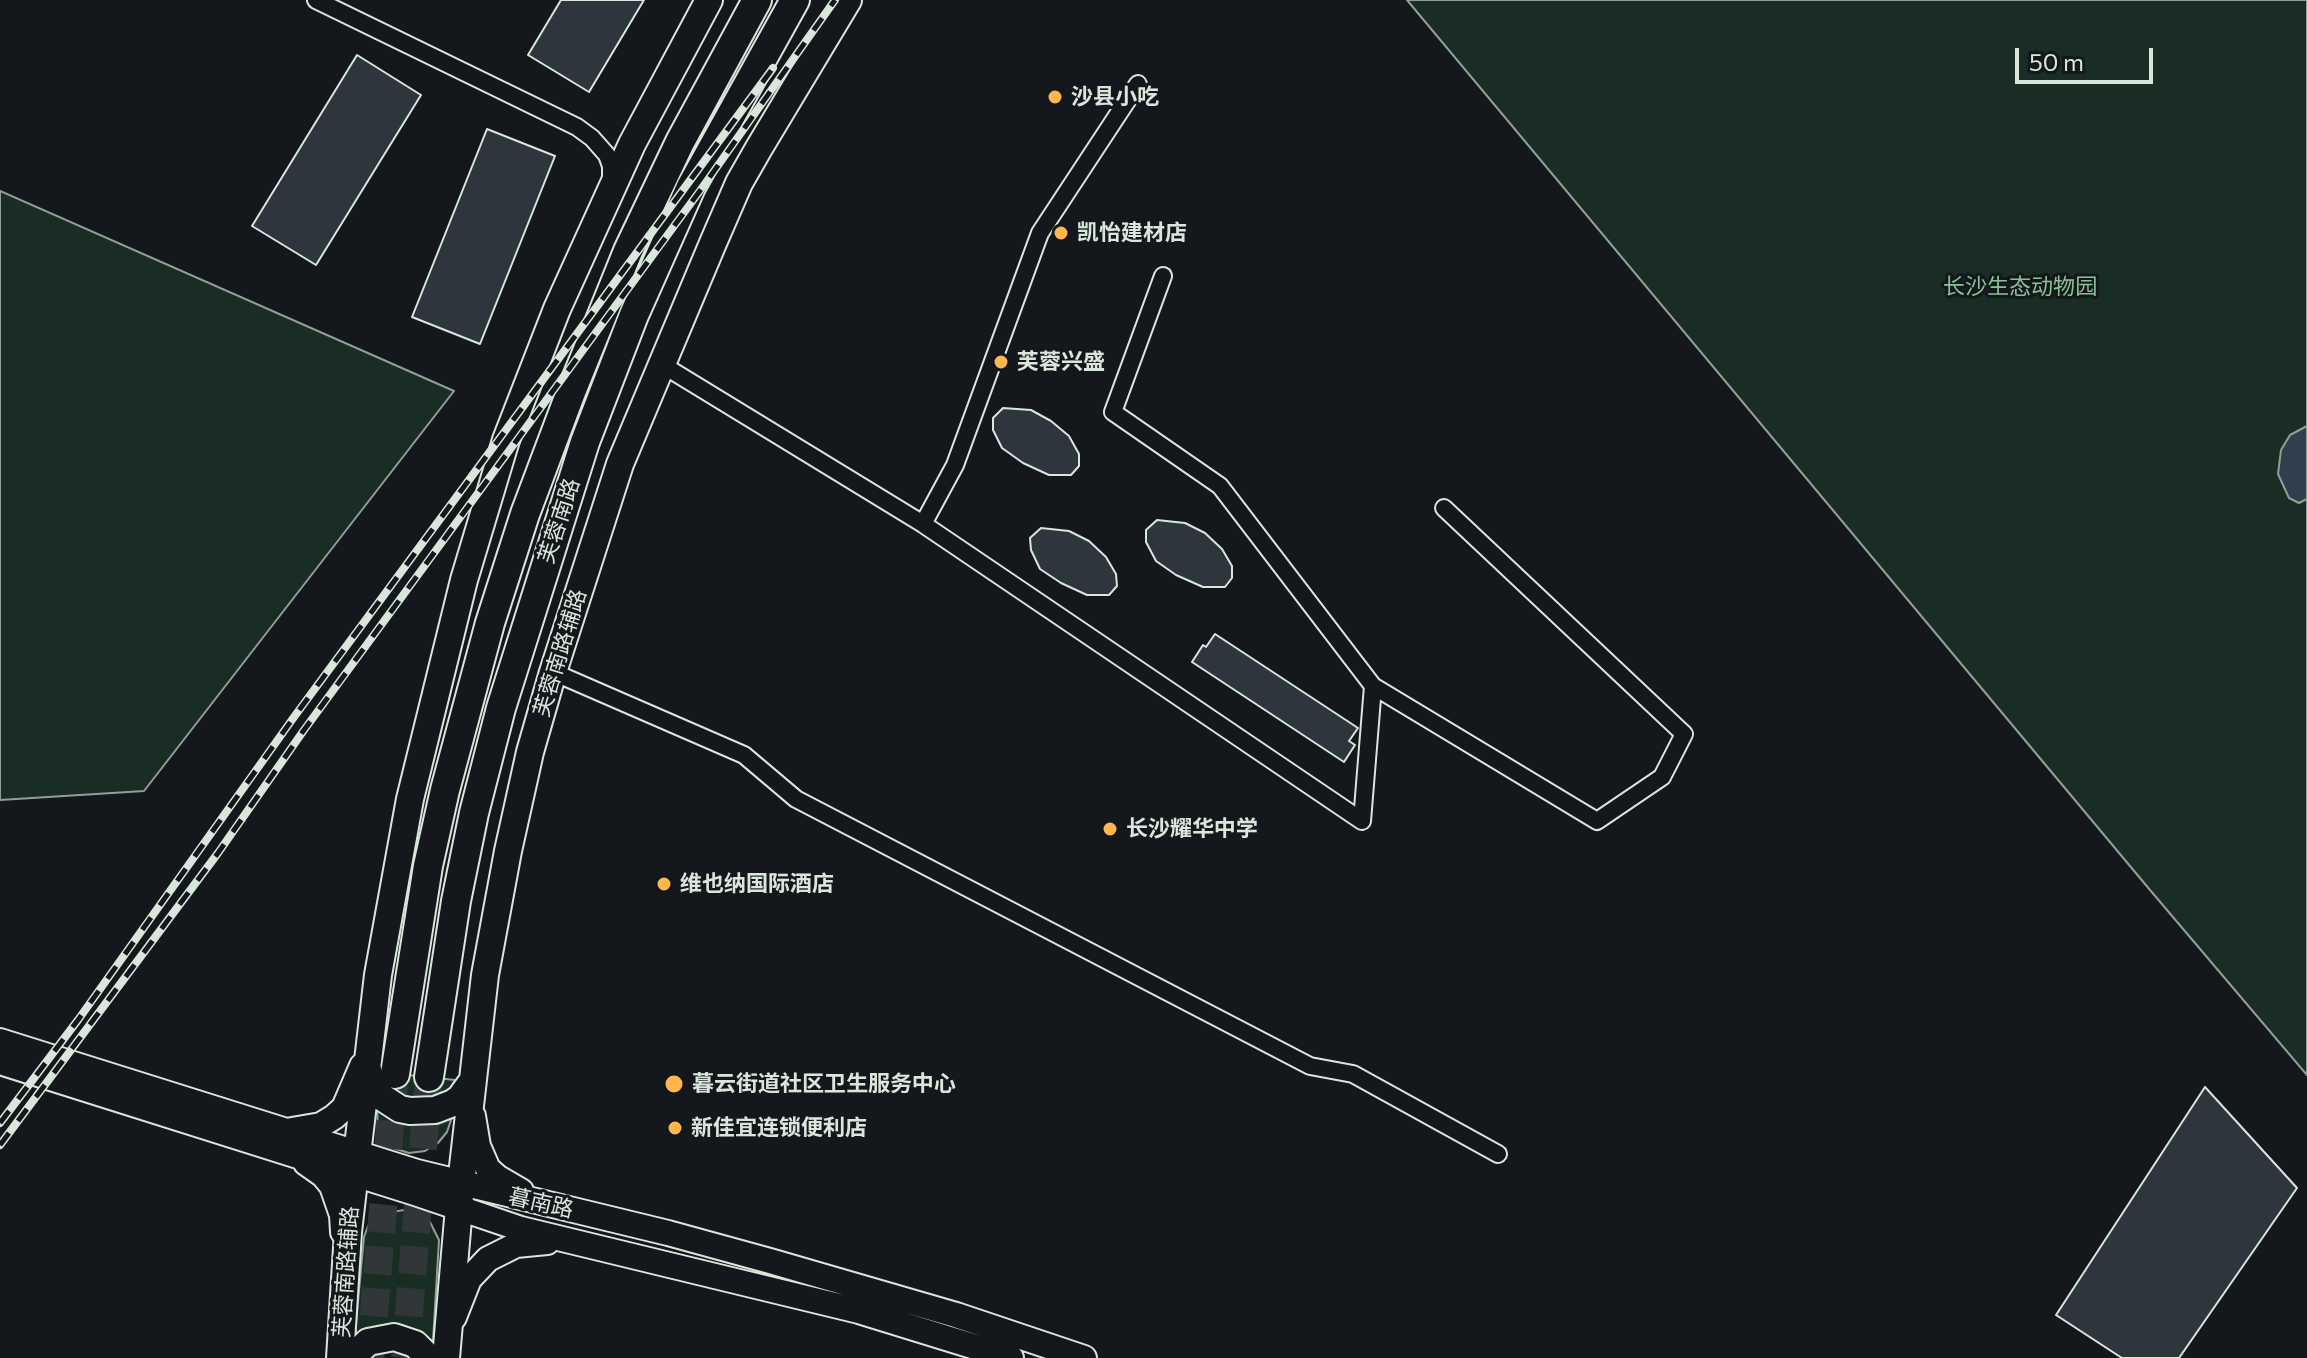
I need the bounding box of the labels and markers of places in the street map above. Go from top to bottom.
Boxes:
place label: 沙县小吃 [1071,84,1159,110]
marker: 沙县小吃 [1046,88,1064,106]
place label: 凯怡建材店 [1077,220,1187,246]
marker: 凯怡建材店 [1052,224,1070,242]
place label: 芙蓉兴盛 [1017,349,1105,375]
marker: 芙蓉兴盛 [992,353,1010,371]
place label: 长沙耀华中学 [1126,816,1258,842]
marker: 长沙耀华中学 [1101,820,1119,838]
place label: 维也纳国际酒店 [680,871,834,897]
marker: 维也纳国际酒店 [655,875,673,893]
place label: 暮云街道社区卫生服务中心 [692,1071,956,1097]
marker: 暮云街道社区卫生服务中心 [663,1073,685,1095]
place label: 新佳宜连锁便利店 [691,1115,867,1141]
marker: 新佳宜连锁便利店 [666,1119,684,1137]

